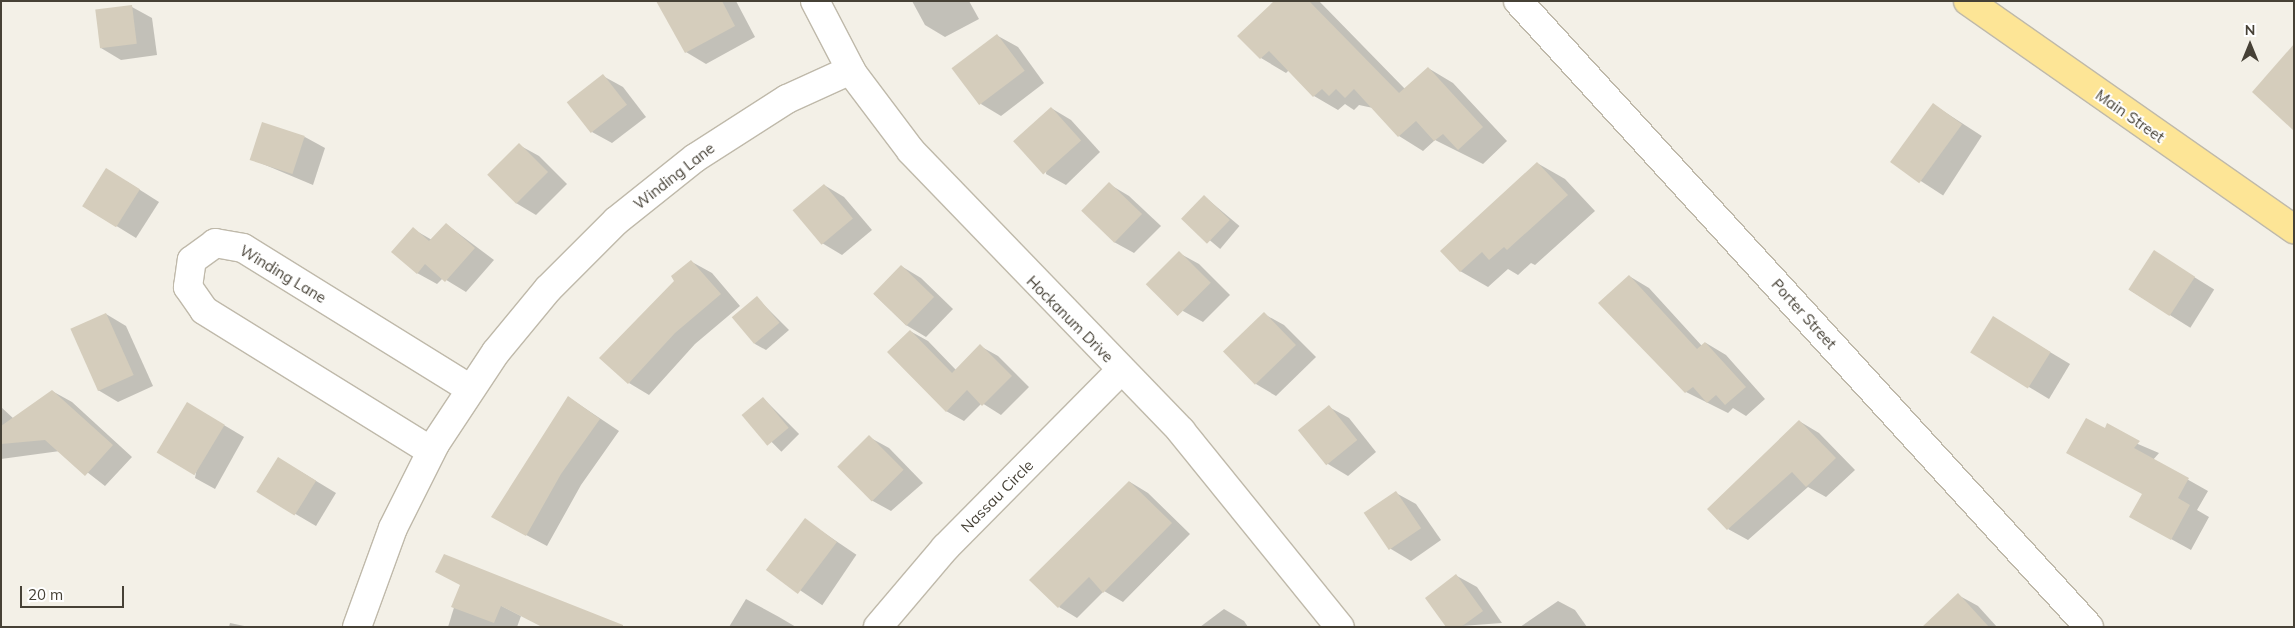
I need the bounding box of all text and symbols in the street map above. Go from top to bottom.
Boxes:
north arrow [2225,20,2275,70]
text: N [2245,21,2255,39]
street label: Main Street [2092,86,2168,146]
street label: Winding Lane [630,139,718,213]
street label: Winding Lane [237,241,329,307]
street label: Hockanum Drive [1023,272,1117,366]
street label: Porter Street [1768,275,1840,353]
street label: Nassau Circle [957,456,1037,536]
scale bar [22,576,126,608]
text: 20 m [28,585,63,604]

